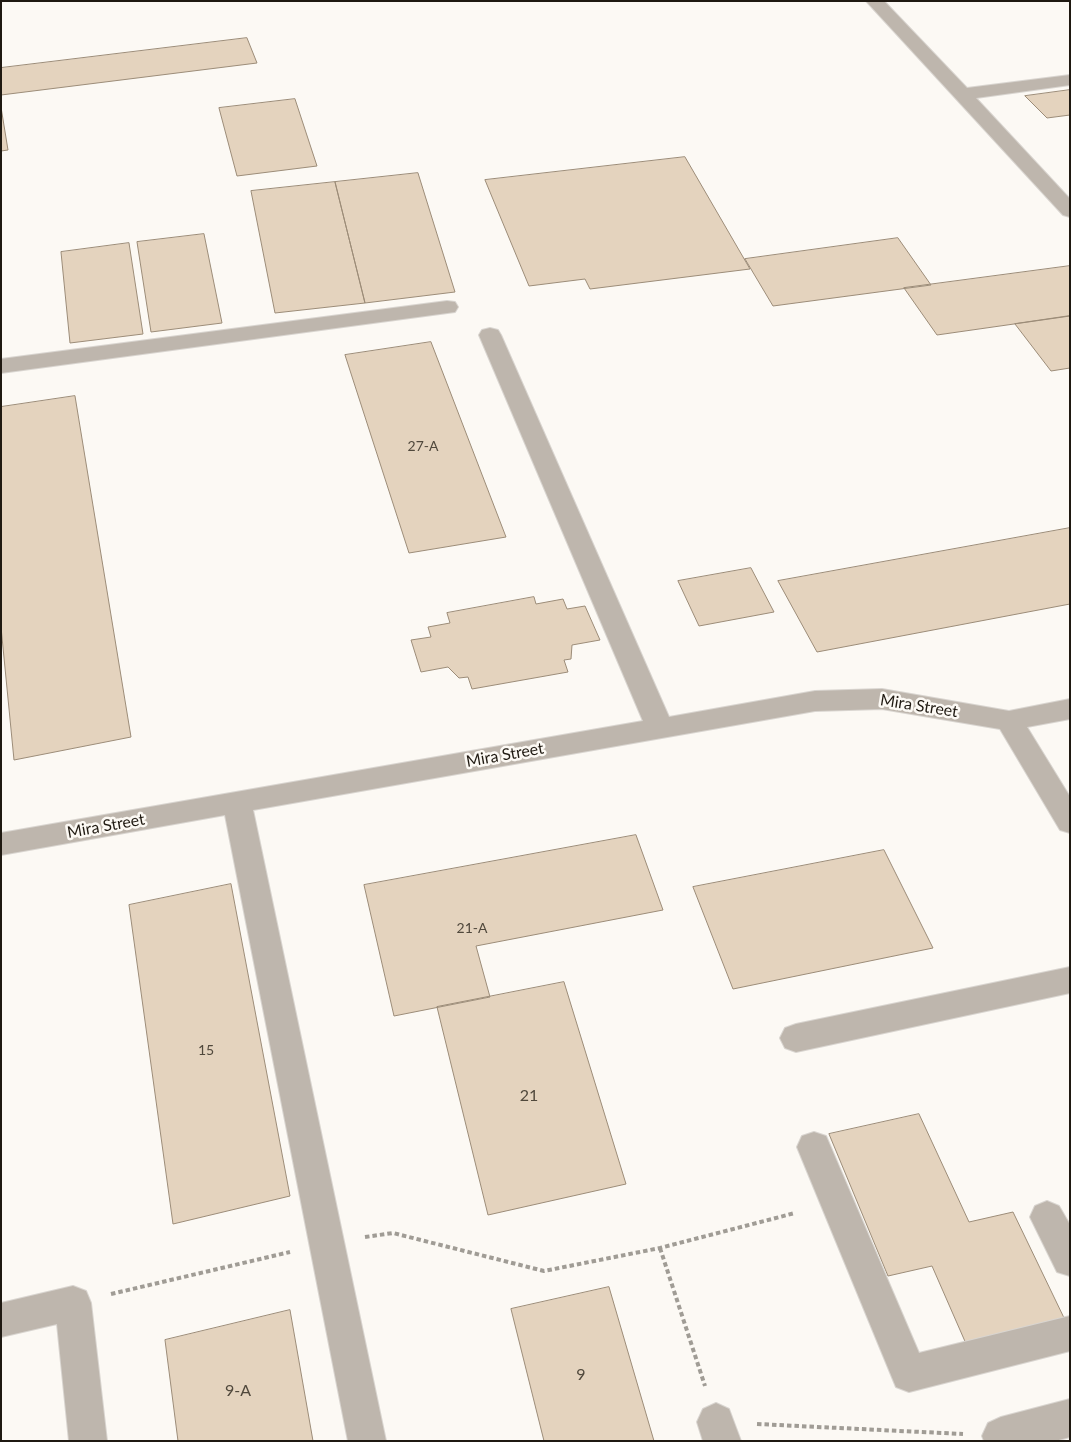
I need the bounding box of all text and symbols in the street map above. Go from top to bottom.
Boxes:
house number: 27-А [408,438,438,454]
street label: Mira Street [879,690,959,722]
street label: Mira Street [465,739,545,771]
street label: Mira Street [66,810,146,842]
house number: 21-А [457,920,487,936]
house number: 15 [198,1042,214,1058]
house number: 21 [520,1086,538,1106]
house number: 9 [576,1365,586,1385]
house number: 9-А [225,1381,251,1401]

